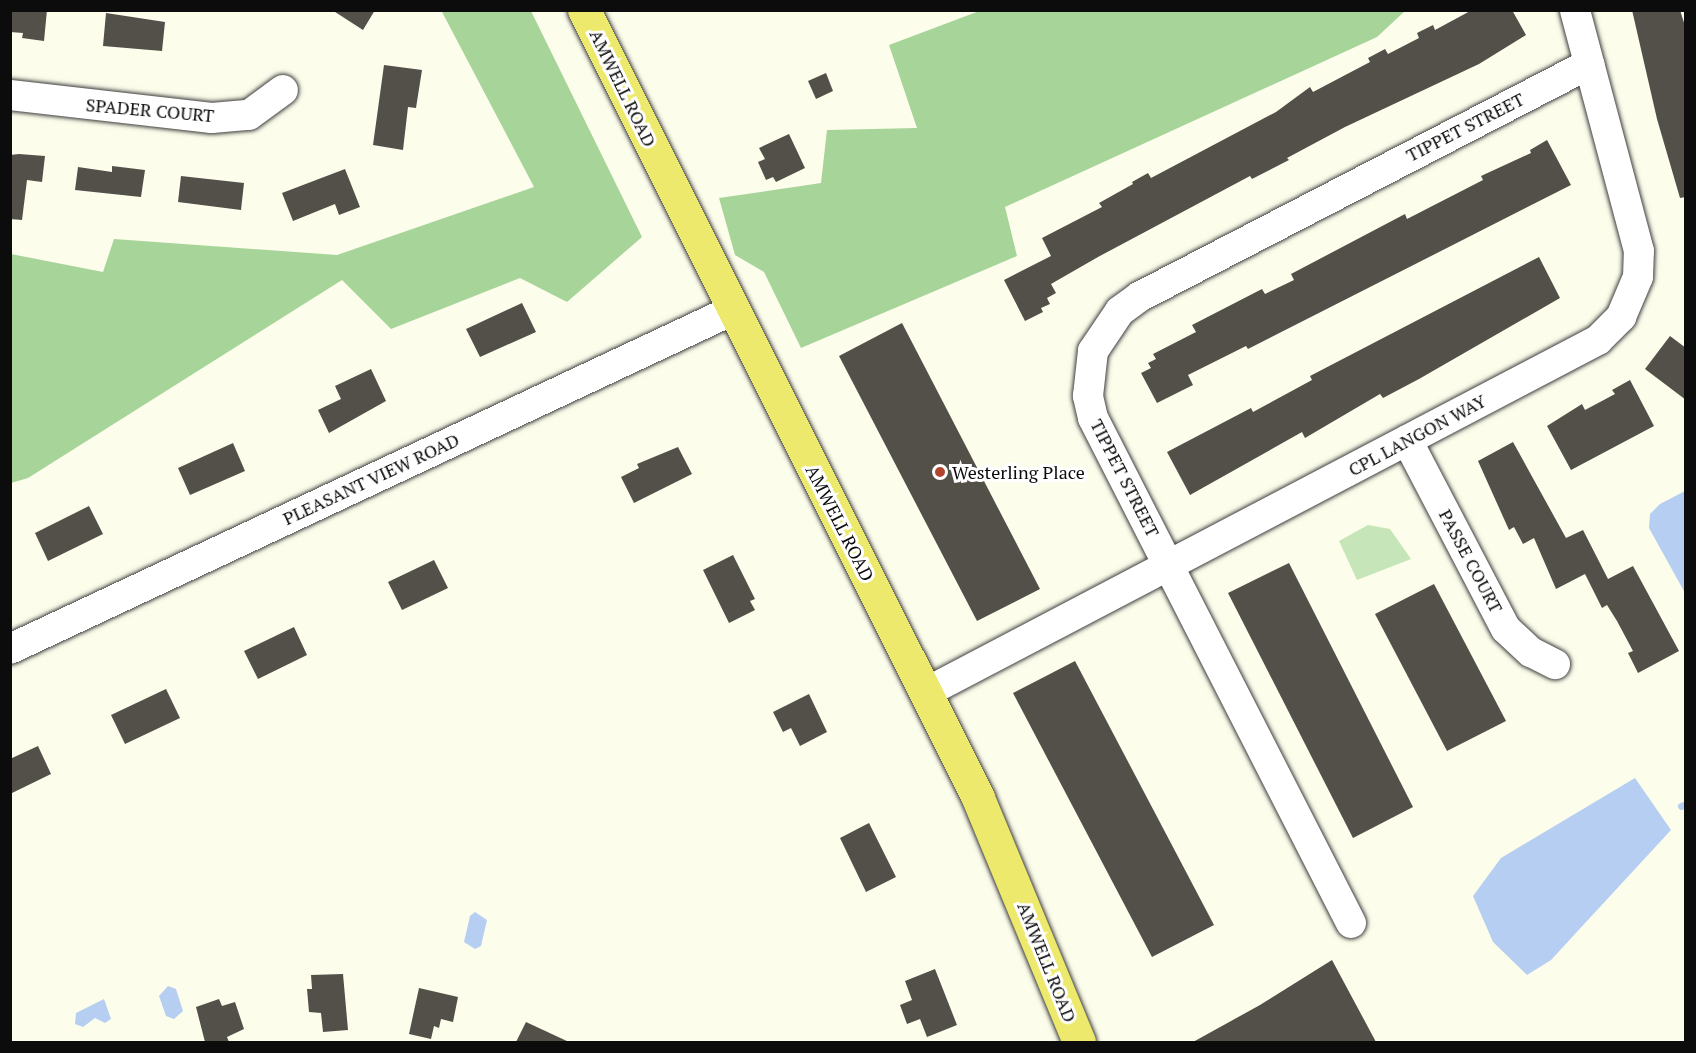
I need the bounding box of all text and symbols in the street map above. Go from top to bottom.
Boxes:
street label: AMWELL ROAD [585,26,661,150]
street label: TIPPET STREET [1403,88,1527,166]
street label: SPADER COURT [85,94,215,126]
street label: CPL LANGON WAY [1345,390,1489,480]
street label: TIPPET STREET [1086,416,1164,540]
street label: PLEASANT VIEW ROAD [279,429,463,529]
street label: AMWELL ROAD [801,461,879,585]
place label: Westerling Place [952,461,1085,483]
marker: Westerling Place [933,465,947,479]
street label: PASSE COURT [1435,506,1507,616]
street label: AMWELL ROAD [1013,899,1081,1025]

